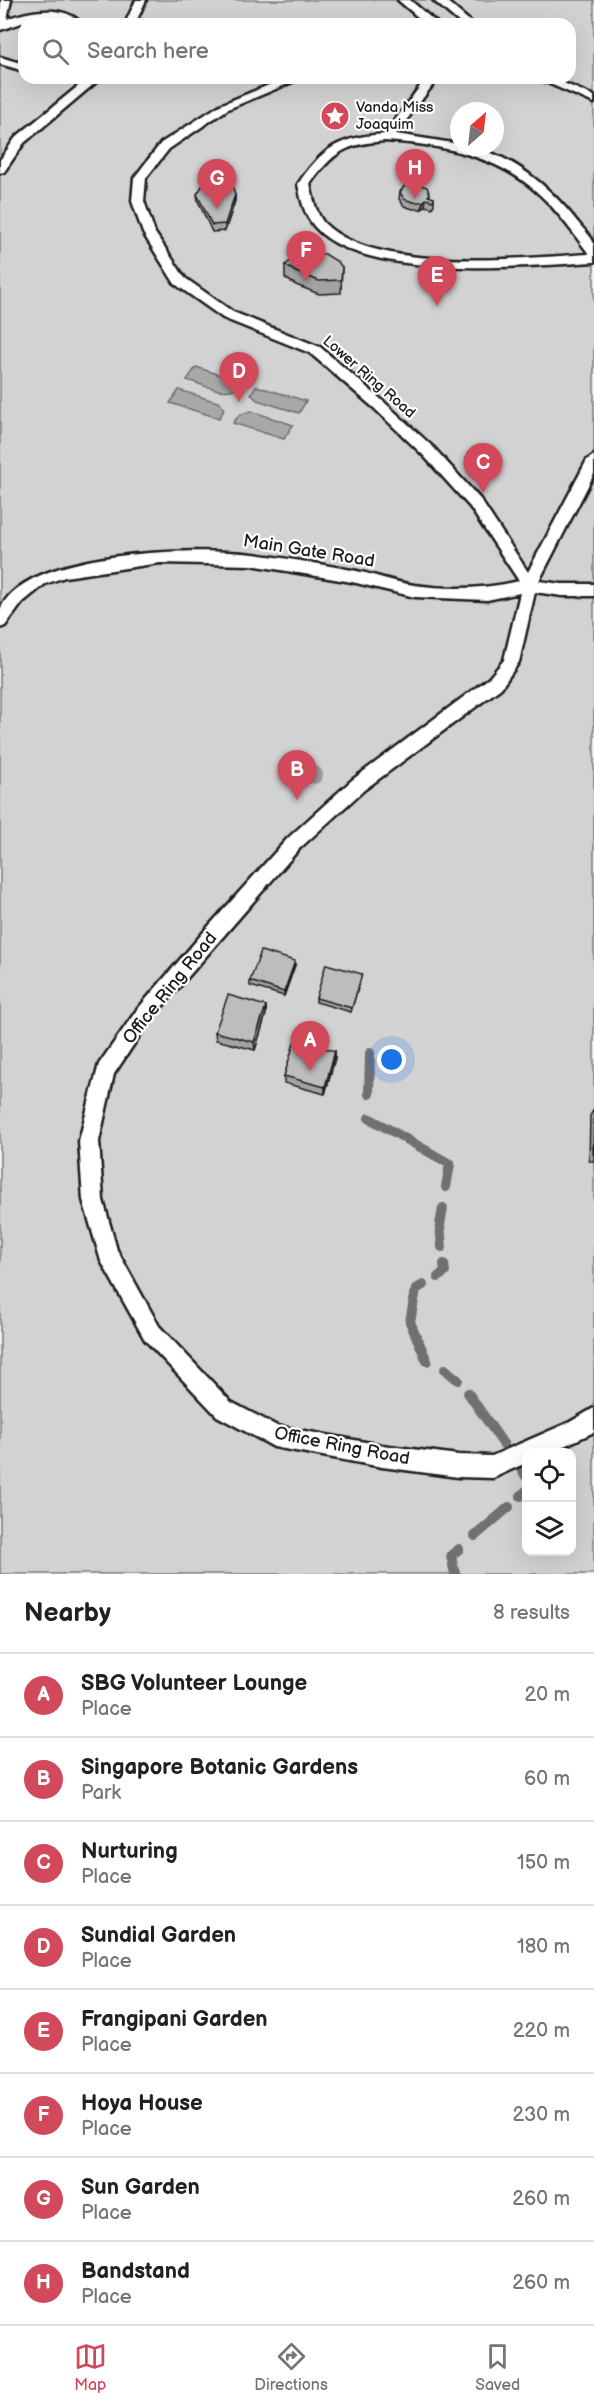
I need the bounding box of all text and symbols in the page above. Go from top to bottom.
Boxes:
search box [18,18,576,84]
icon: search [39,35,72,68]
text: Search here [87,38,209,65]
place label: Vanda Miss Joaquim [356,98,434,134]
place icon: Vanda Miss Joaquim [319,100,351,132]
north arrow [450,102,504,156]
pin: H [396,150,434,199]
pin: G [198,160,236,209]
pin: F [286,232,326,281]
pin: E [418,256,456,306]
street label: Lower Ring Road [319,332,419,422]
pin: D [220,352,258,402]
pin: C [464,444,502,493]
street label: Main Gate Road [242,530,376,572]
pin: B [278,750,316,800]
street label: Office Ring Road [119,928,221,1048]
pin: A [290,1022,330,1071]
your location [377,1045,406,1074]
street label: Office Ring Road [272,1423,412,1469]
map controls [522,1448,576,1556]
button: locate [522,1448,576,1502]
button: layers [522,1502,576,1556]
text: Nearby [24,1598,111,1629]
text: 8 results [493,1601,570,1625]
text: SBG Volunteer Lounge [81,1670,307,1697]
text: A [37,1683,50,1707]
text: 20 m [525,1683,570,1707]
text: Place [81,1697,132,1721]
text: Singapore Botanic Gardens [81,1754,358,1781]
text: B [36,1767,51,1791]
text: 60 m [524,1767,570,1791]
text: Park [81,1781,121,1805]
text: Nurturing [81,1838,178,1865]
text: C [36,1851,51,1875]
text: 150 m [517,1851,570,1875]
text: Place [81,1865,132,1889]
text: Sundial Garden [81,1922,236,1949]
text: D [37,1935,50,1959]
text: 180 m [517,1935,570,1959]
text: Place [81,1949,132,1973]
text: Frangipani Garden [81,2006,268,2033]
text: E [37,2019,50,2043]
text: 220 m [513,2019,570,2043]
text: Place [81,2033,132,2057]
text: Hoya House [81,2090,203,2117]
text: F [37,2103,50,2127]
text: 230 m [513,2103,570,2127]
text: Place [81,2117,132,2141]
text: Sun Garden [81,2174,200,2201]
text: G [36,2187,51,2211]
text: 260 m [512,2187,570,2211]
text: Place [81,2201,132,2225]
text: Bandstand [81,2258,190,2285]
text: H [36,2271,51,2295]
text: 260 m [512,2271,570,2295]
text: Place [81,2285,132,2309]
tab: Map [74,2340,107,2395]
tab: Directions [254,2340,328,2395]
tab: Saved [475,2340,520,2395]

